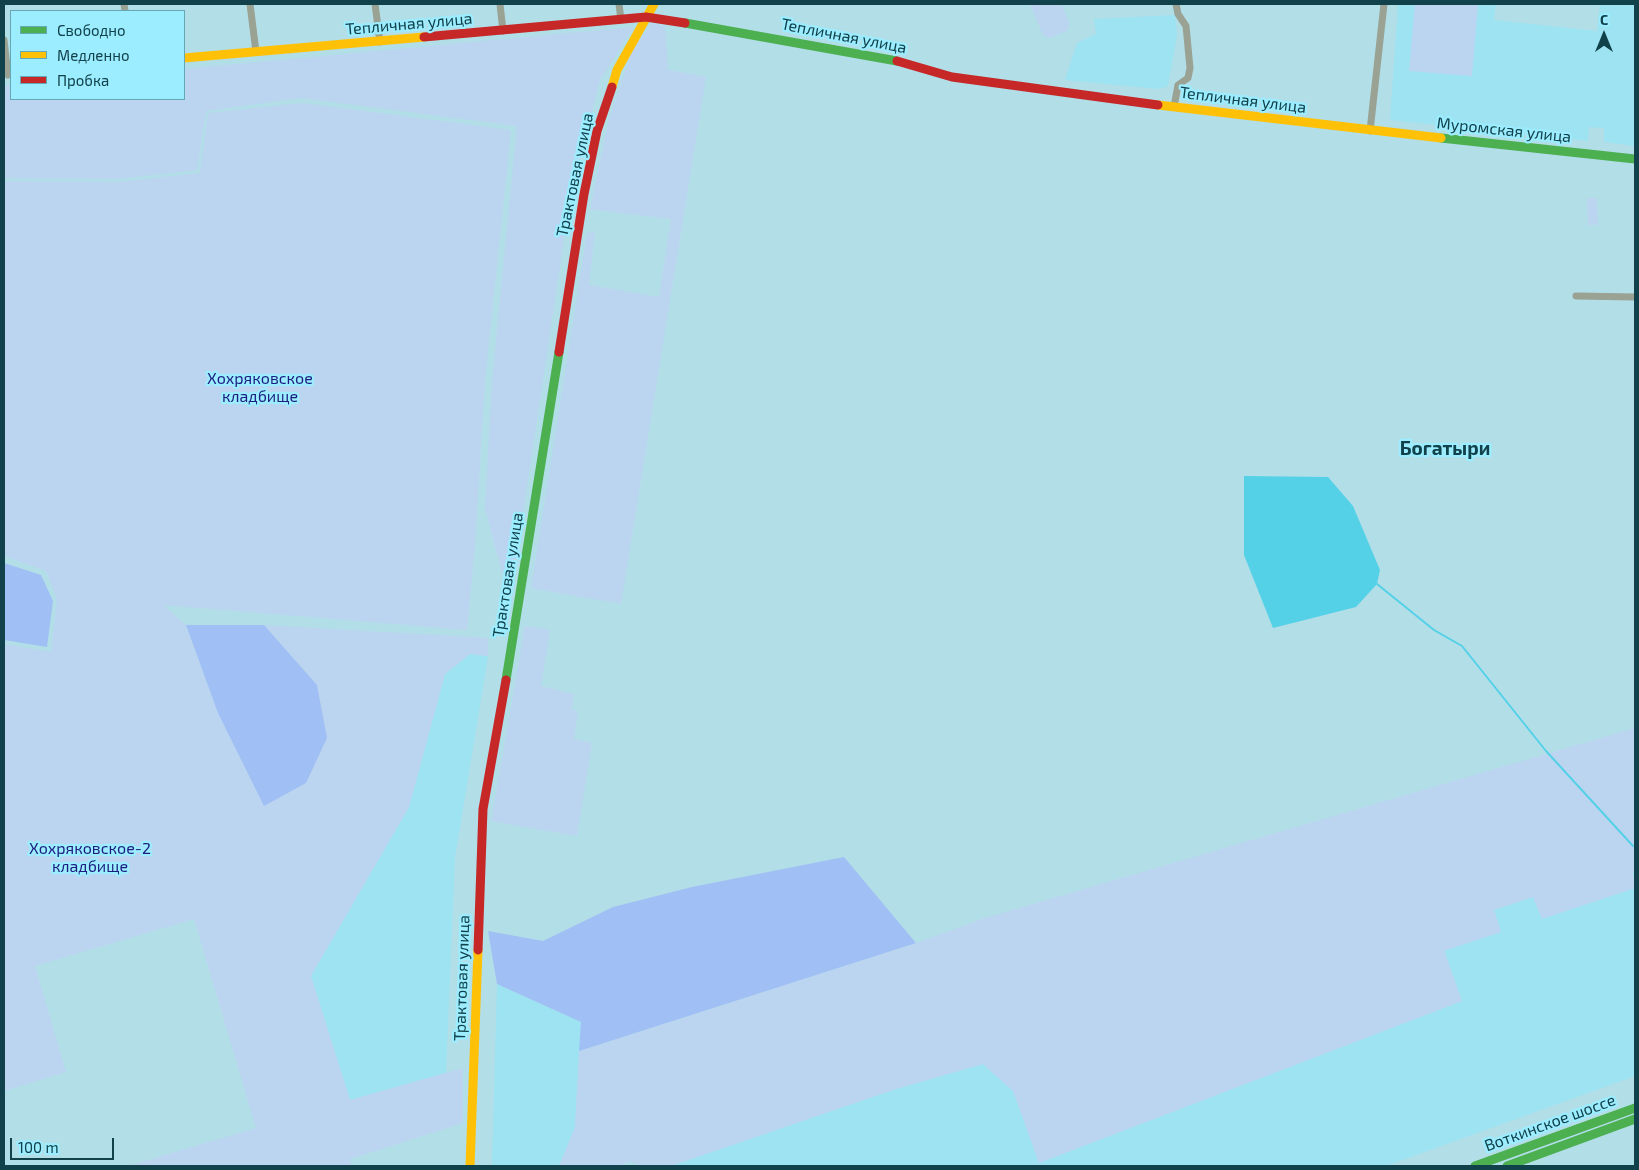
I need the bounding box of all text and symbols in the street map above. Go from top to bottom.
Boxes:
street label: Тепличная улица [345,9,473,39]
legend [10,10,185,100]
north arrow [1579,10,1629,60]
text: С [1600,11,1608,28]
street label: Тепличная улица [780,14,908,58]
text: Свободно [57,21,126,39]
text: Медленно [57,46,130,64]
text: Пробка [57,71,109,89]
street label: Тепличная улица [1179,83,1307,117]
street label: Трактовая улица [552,111,598,239]
street label: Муромская улица [1436,113,1572,147]
park label: Хохряковское кладбище [207,369,313,407]
district label: Богатыри [1400,438,1490,460]
street label: Трактовая улица [489,511,527,639]
park label: Хохряковское-2 кладбище [29,839,151,877]
street label: Трактовая улица [450,915,474,1041]
street label: Воткинское шоссе [1482,1090,1618,1156]
scale bar [12,1128,116,1160]
text: 100 m [18,1138,59,1156]

